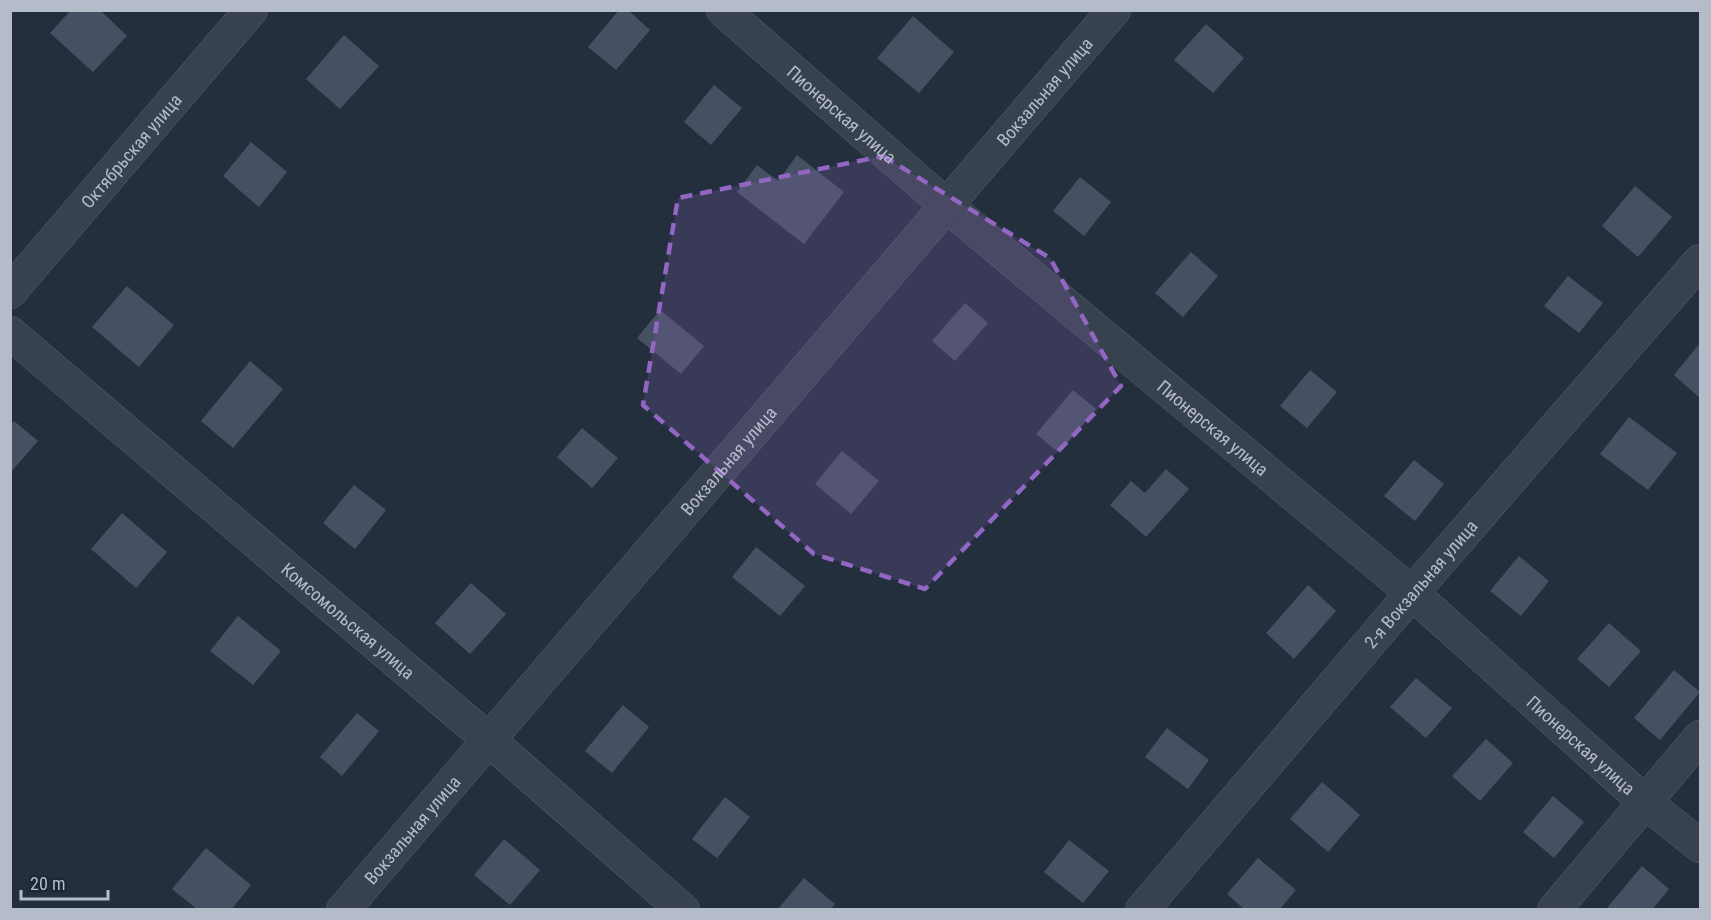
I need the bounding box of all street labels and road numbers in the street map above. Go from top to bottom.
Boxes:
street label: Вокзальная улица [992,33,1097,150]
street label: Пионерская улица [783,61,901,167]
street label: Октябрьская улица [76,89,186,212]
street label: Пионерская улица [1154,375,1273,480]
street label: Вокзальная улица [676,402,780,519]
street label: 2-я Вокзальная улица [1360,515,1481,652]
street label: Комсомольская улица [277,558,419,683]
street label: Пионерская улица [1523,691,1640,799]
street label: Вокзальная улица [360,771,464,888]

